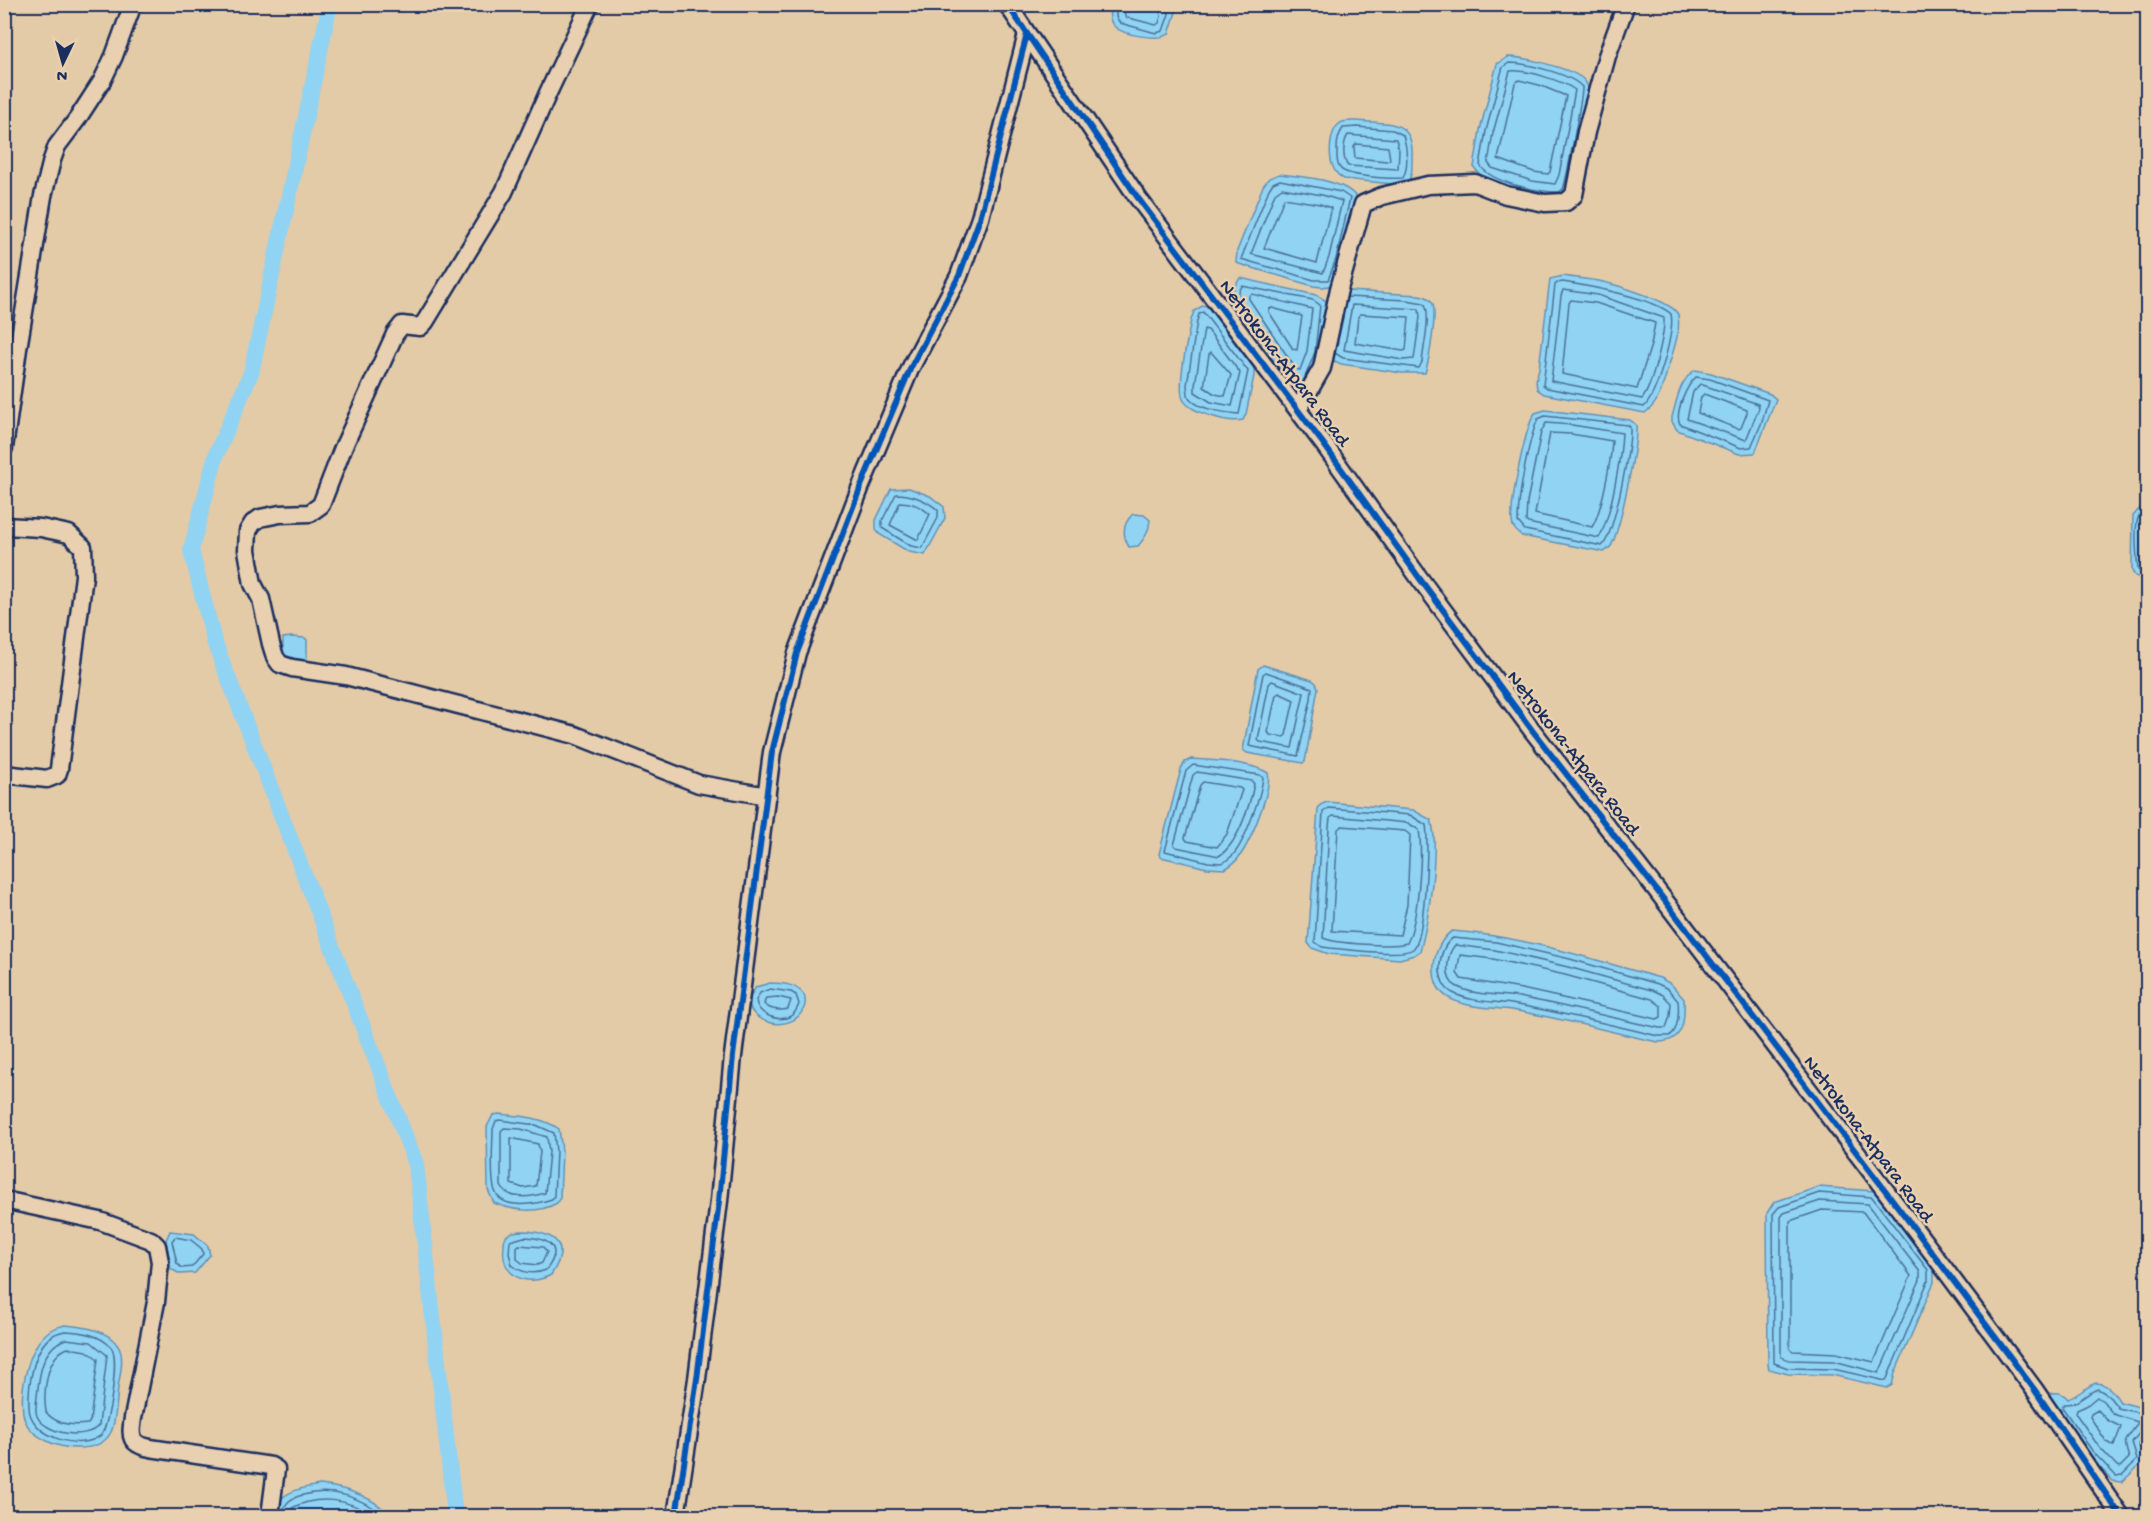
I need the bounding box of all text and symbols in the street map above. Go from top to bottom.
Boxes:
north arrow [33,33,93,93]
text: N [55,64,68,84]
street label: Netrokona-Atpara Road [1213,276,1355,454]
street label: Netrokona-Atpara Road [1501,667,1645,843]
street label: Netrokona-Atpara Road [1797,1052,1939,1230]

